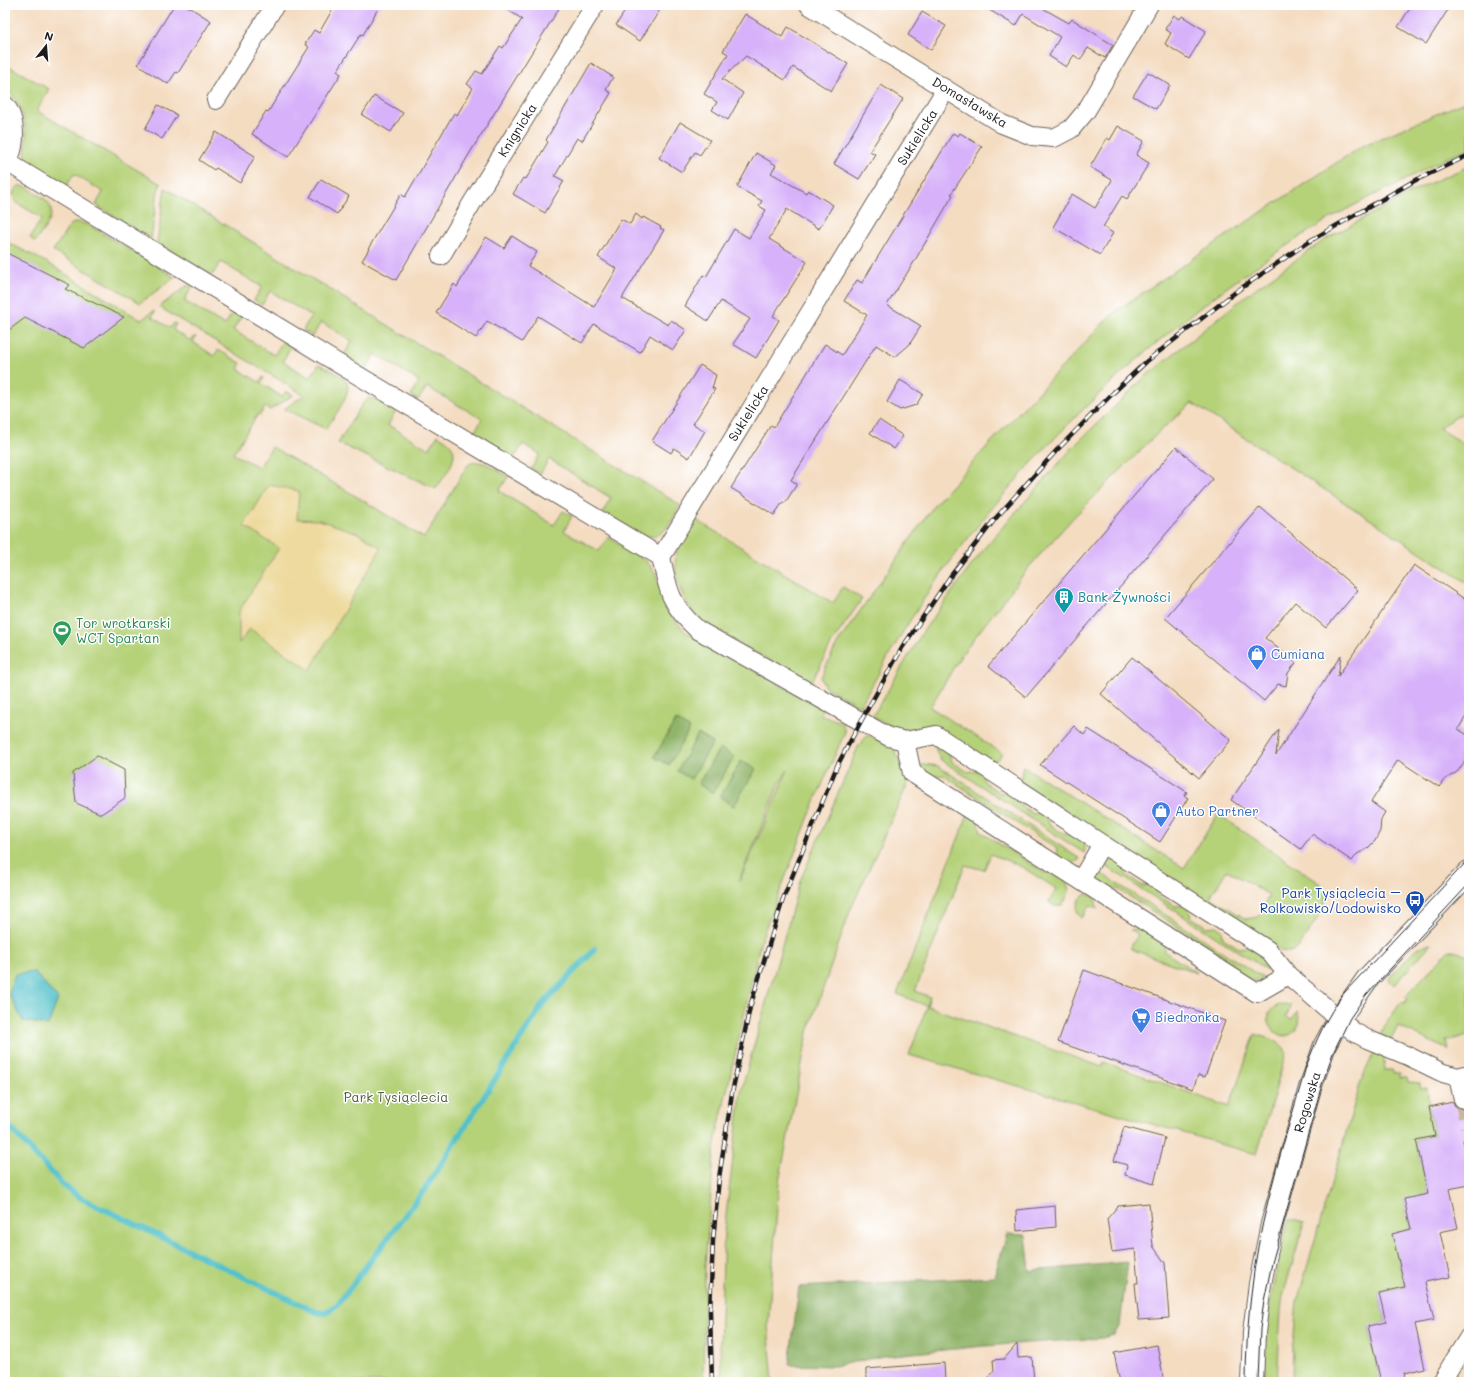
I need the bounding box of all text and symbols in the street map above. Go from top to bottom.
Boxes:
north arrow [26,26,66,66]
text: N [43,28,55,44]
street label: Domasławska [929,72,1011,131]
street label: Knignicka [493,100,540,160]
street label: Sukielicka [893,105,941,168]
street label: Sukielicka [724,381,772,444]
building icon: Bank Żywności [1053,586,1075,614]
place label: Bank Żywności [1078,588,1171,605]
place label: Tor wrotkarski WCT Spartan [76,614,170,646]
sports icon: Tor wrotkarski WCT Spartan [51,619,73,647]
shop icon: Cumiana [1246,643,1268,671]
place label: Cumiana [1271,645,1325,662]
shop icon: Auto Partner [1150,800,1172,828]
place label: Auto Partner [1175,802,1259,819]
place label: Park Tysiąclecia – Rolkowisko/Lodowisko [1260,884,1401,916]
bus stop icon: Park Tysiąclecia – Rolkowisko/Lodowisko [1404,889,1426,917]
supermarket icon: Biedronka [1130,1006,1152,1034]
place label: Biedronka [1155,1008,1220,1025]
street label: Rogowska [1289,1069,1324,1134]
park label: Park Tysiąclecia [344,1088,448,1105]

